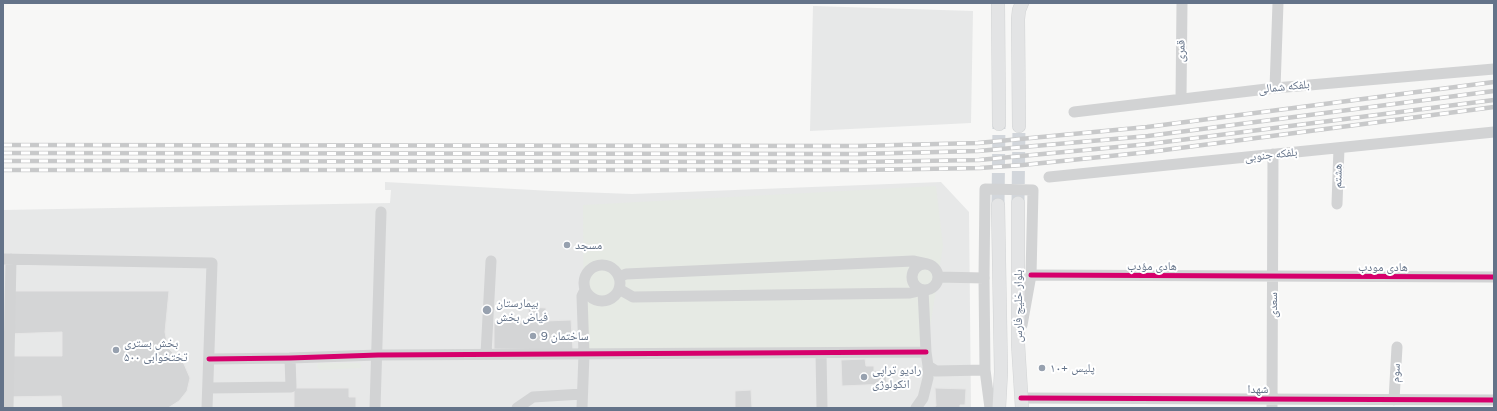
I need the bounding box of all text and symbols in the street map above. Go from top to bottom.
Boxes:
street label: قمری [1174,40,1188,62]
street label: بلفکه شمالی [1258,77,1310,97]
street label: بلفکه جنوبی [1244,145,1298,165]
street label: هشتم [1331,164,1345,188]
place label: مسجد [575,238,602,252]
marker: مسجد [562,240,572,250]
street label: هادی مؤدب [1127,259,1177,273]
street label: هادی مودب [1358,260,1408,274]
street label: بلوار خلیج فارس [1011,269,1025,343]
street label: سعدی [1266,292,1280,318]
place label: بیمارستان فیاض بخش [496,296,548,324]
marker: بیمارستان فیاض بخش [481,304,493,316]
place label: ساختمان 9 [541,329,589,343]
marker: ساختمان 9 [528,331,538,341]
place label: بخش بستری ۵۰۰ تختخوابی [124,336,188,364]
marker: بخش بستری ۵۰۰ تختخوابی [111,345,121,355]
place label: پلیس +۱۰ [1050,361,1095,375]
place label: رادیو تراپی انکولوژی [872,363,921,391]
marker: پلیس +۱۰ [1037,363,1047,373]
street label: سوم [1388,363,1404,383]
marker: رادیو تراپی انکولوژی [859,372,869,382]
street label: شهدا [1247,382,1269,396]

